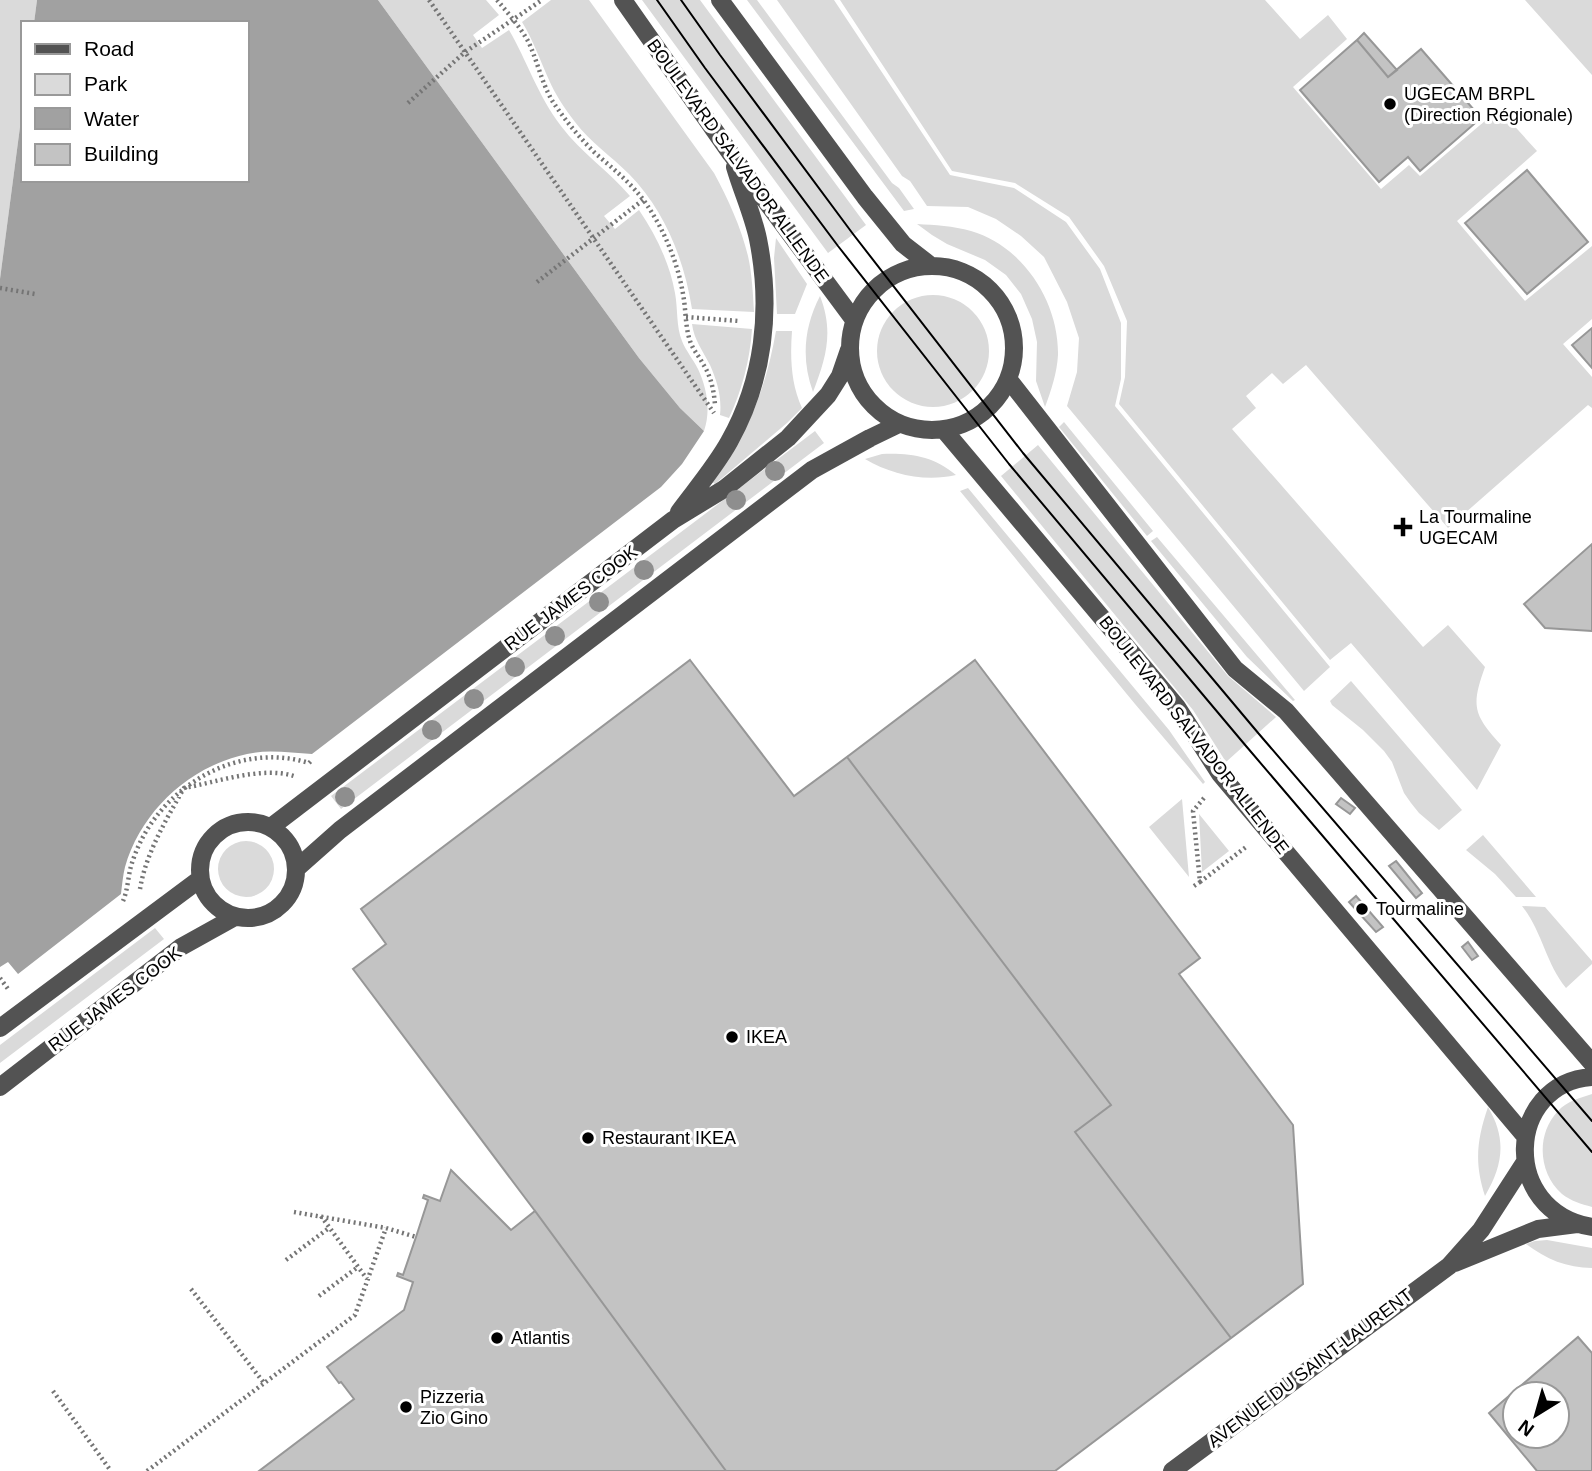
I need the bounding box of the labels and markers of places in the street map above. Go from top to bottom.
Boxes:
place label: UGECAM BRPL (Direction Régionale) [1404,84,1573,125]
marker: UGECAM BRPL (Direction Régionale) [1382,96,1398,112]
place label: La Tourmaline UGECAM [1419,507,1532,548]
marker: La Tourmaline UGECAM [1393,517,1413,537]
place label: Tourmaline [1376,899,1464,919]
marker: Tourmaline [1354,901,1370,917]
place label: IKEA [746,1027,787,1047]
marker: IKEA [724,1029,740,1045]
place label: Restaurant IKEA [602,1128,736,1148]
marker: Restaurant IKEA [580,1130,596,1146]
place label: Atlantis [511,1328,570,1348]
marker: Atlantis [489,1330,505,1346]
place label: Pizzeria Zio Gino [420,1387,488,1428]
marker: Pizzeria Zio Gino [398,1399,414,1415]

